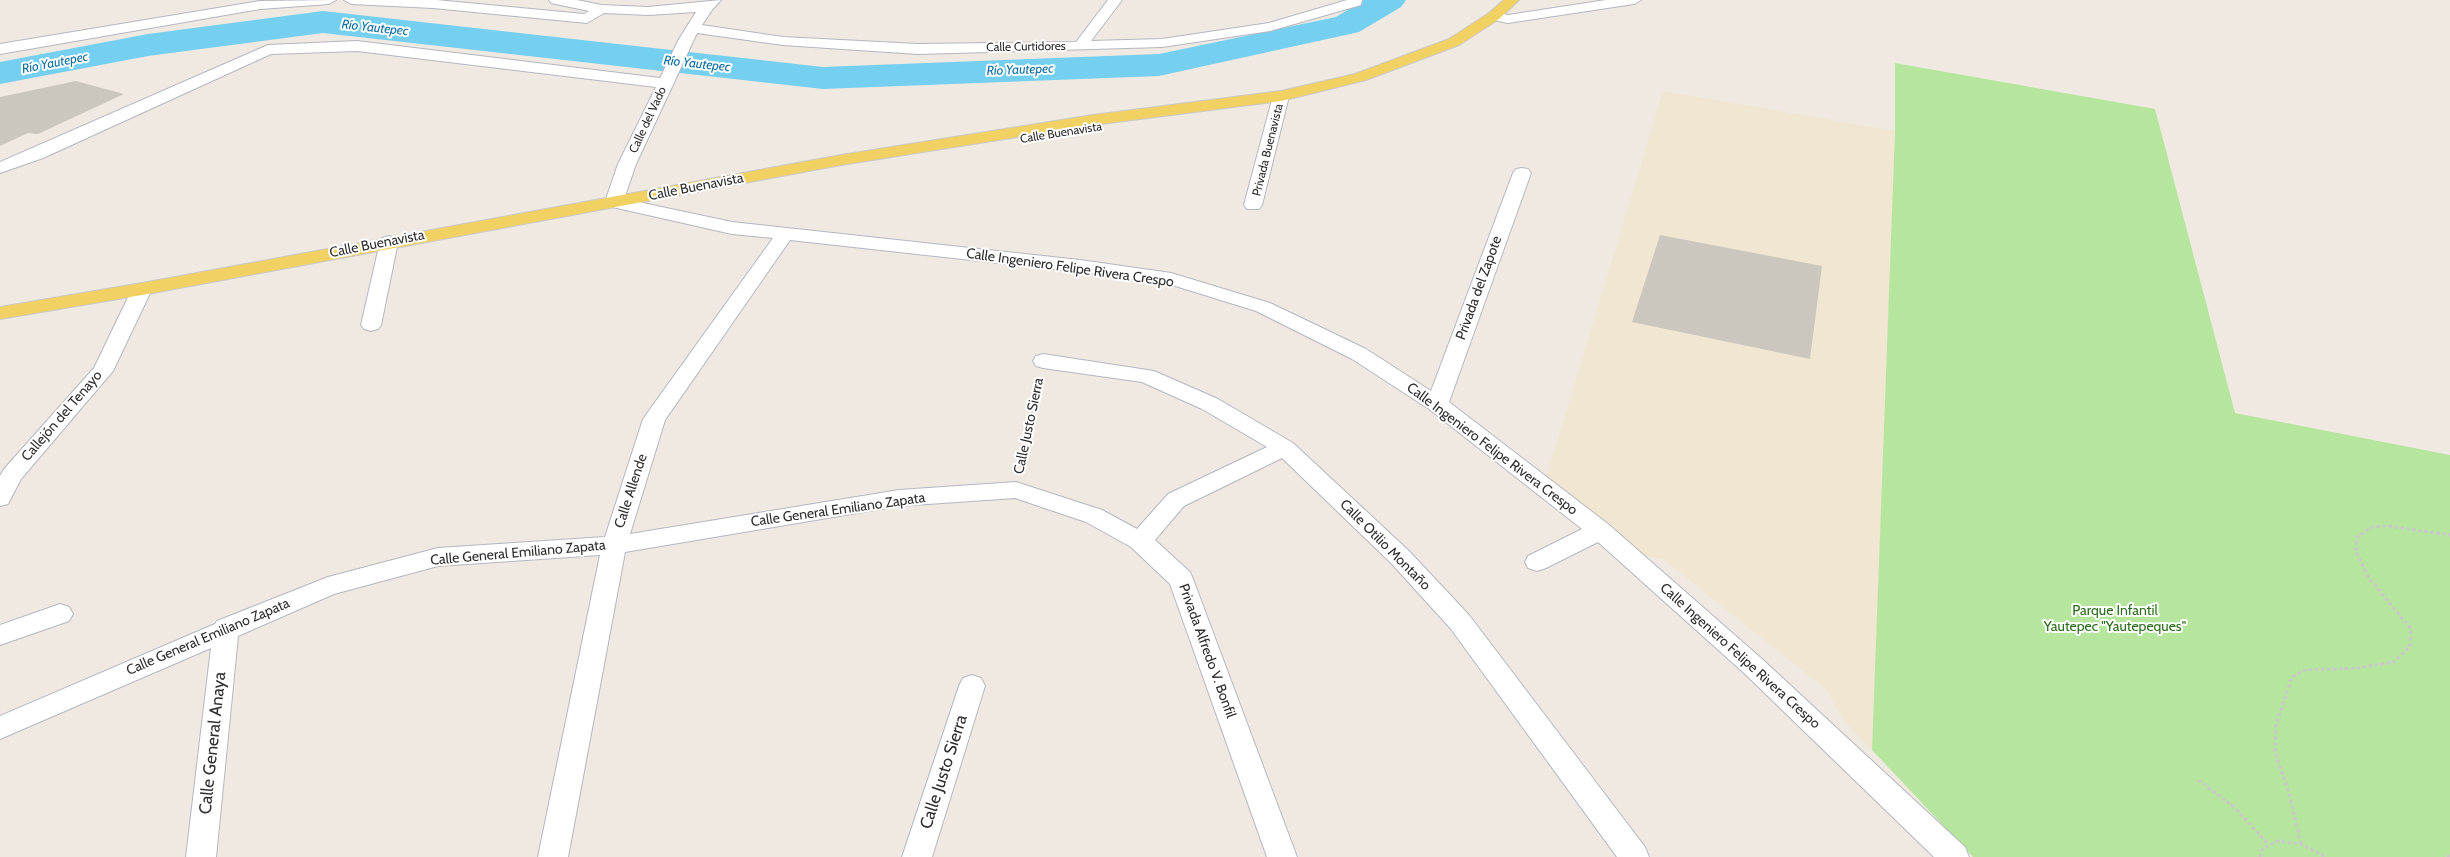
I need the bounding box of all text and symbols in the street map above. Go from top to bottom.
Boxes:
water label: Río Yautepec [341,17,409,39]
street label: Calle Curtidores [986,39,1066,55]
water label: Río Yautepec [21,49,89,77]
water label: Río Yautepec [663,53,731,75]
water label: Río Yautepec [986,61,1054,79]
street label: Calle del Vado [626,84,670,156]
street label: Privada Buenavista [1250,102,1286,198]
street label: Calle Buenavista [1019,119,1103,147]
street label: Calle Buenavista [647,170,745,204]
street label: Calle Buenavista [328,227,426,261]
street label: Privada del Zapote [1452,234,1506,342]
street label: Calle Ingeniero Felipe Rivera Crespo [965,245,1175,291]
street label: Callejón del Tenayo [18,367,106,465]
street label: Calle Justo Sierra [1011,376,1047,476]
street label: Calle Ingeniero Felipe Rivera Crespo [1403,379,1581,519]
street label: Calle Allende [611,452,651,530]
street label: Calle General Emiliano Zapata [750,489,926,531]
street label: Calle Otilio Montaño [1336,496,1434,594]
street label: Calle General Emiliano Zapata [430,537,606,569]
street label: Calle Ingeniero Felipe Rivera Crespo [1657,580,1823,732]
street label: Privada Alfredo V. Bonfil [1175,582,1239,720]
street label: Calle General Emiliano Zapata [124,595,292,679]
park label: Parque Infantil Yautepec "Yautepeques" [2044,603,2186,636]
street label: Calle General Anaya [195,671,231,815]
street label: Calle Justo Sierra [916,712,972,832]

